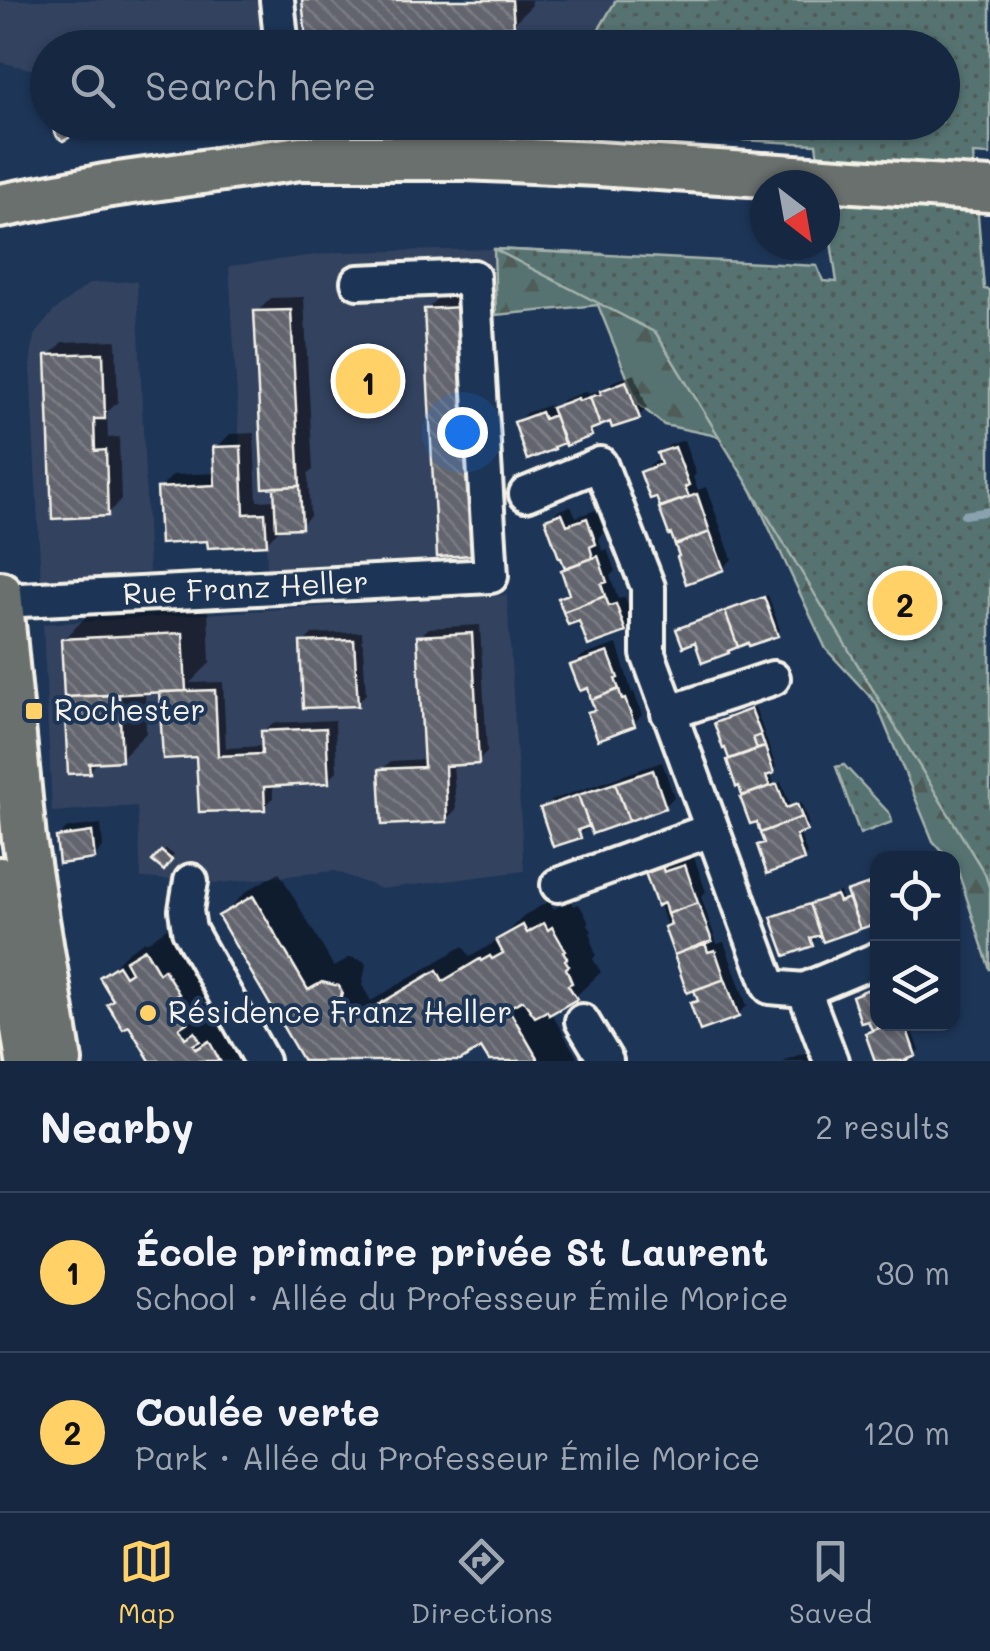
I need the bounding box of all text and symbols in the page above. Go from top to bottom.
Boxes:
search box [30,30,960,140]
icon: search [65,58,120,113]
text: Search here [145,60,376,110]
north arrow [750,170,840,260]
pin: 1 [336,344,400,418]
your location [437,407,488,458]
street label: Rue Franz Heller [122,560,369,613]
pin: 2 [872,566,938,640]
place label: Rochester [54,689,206,729]
marker: Rochester [23,700,45,722]
map controls [870,851,960,1031]
button: locate [870,851,960,941]
button: layers [870,941,960,1031]
place label: Résidence Franz Heller [168,991,512,1031]
marker: Résidence Franz Heller [137,1002,159,1024]
text: Nearby [40,1099,194,1154]
text: 2 results [815,1105,950,1147]
text: École primaire privée St Laurent [135,1226,768,1276]
text: 1 [65,1251,80,1293]
text: 30 m [876,1251,950,1293]
text: School · Allée du Professeur Émile Morice [135,1276,789,1318]
text: Coulée verte [135,1386,380,1436]
text: 2 [64,1411,81,1453]
text: 120 m [862,1411,950,1453]
text: Park · Allée du Professeur Émile Morice [135,1436,760,1478]
tab: Map [118,1534,175,1630]
tab: Directions [411,1534,553,1630]
tab: Saved [789,1534,872,1630]

